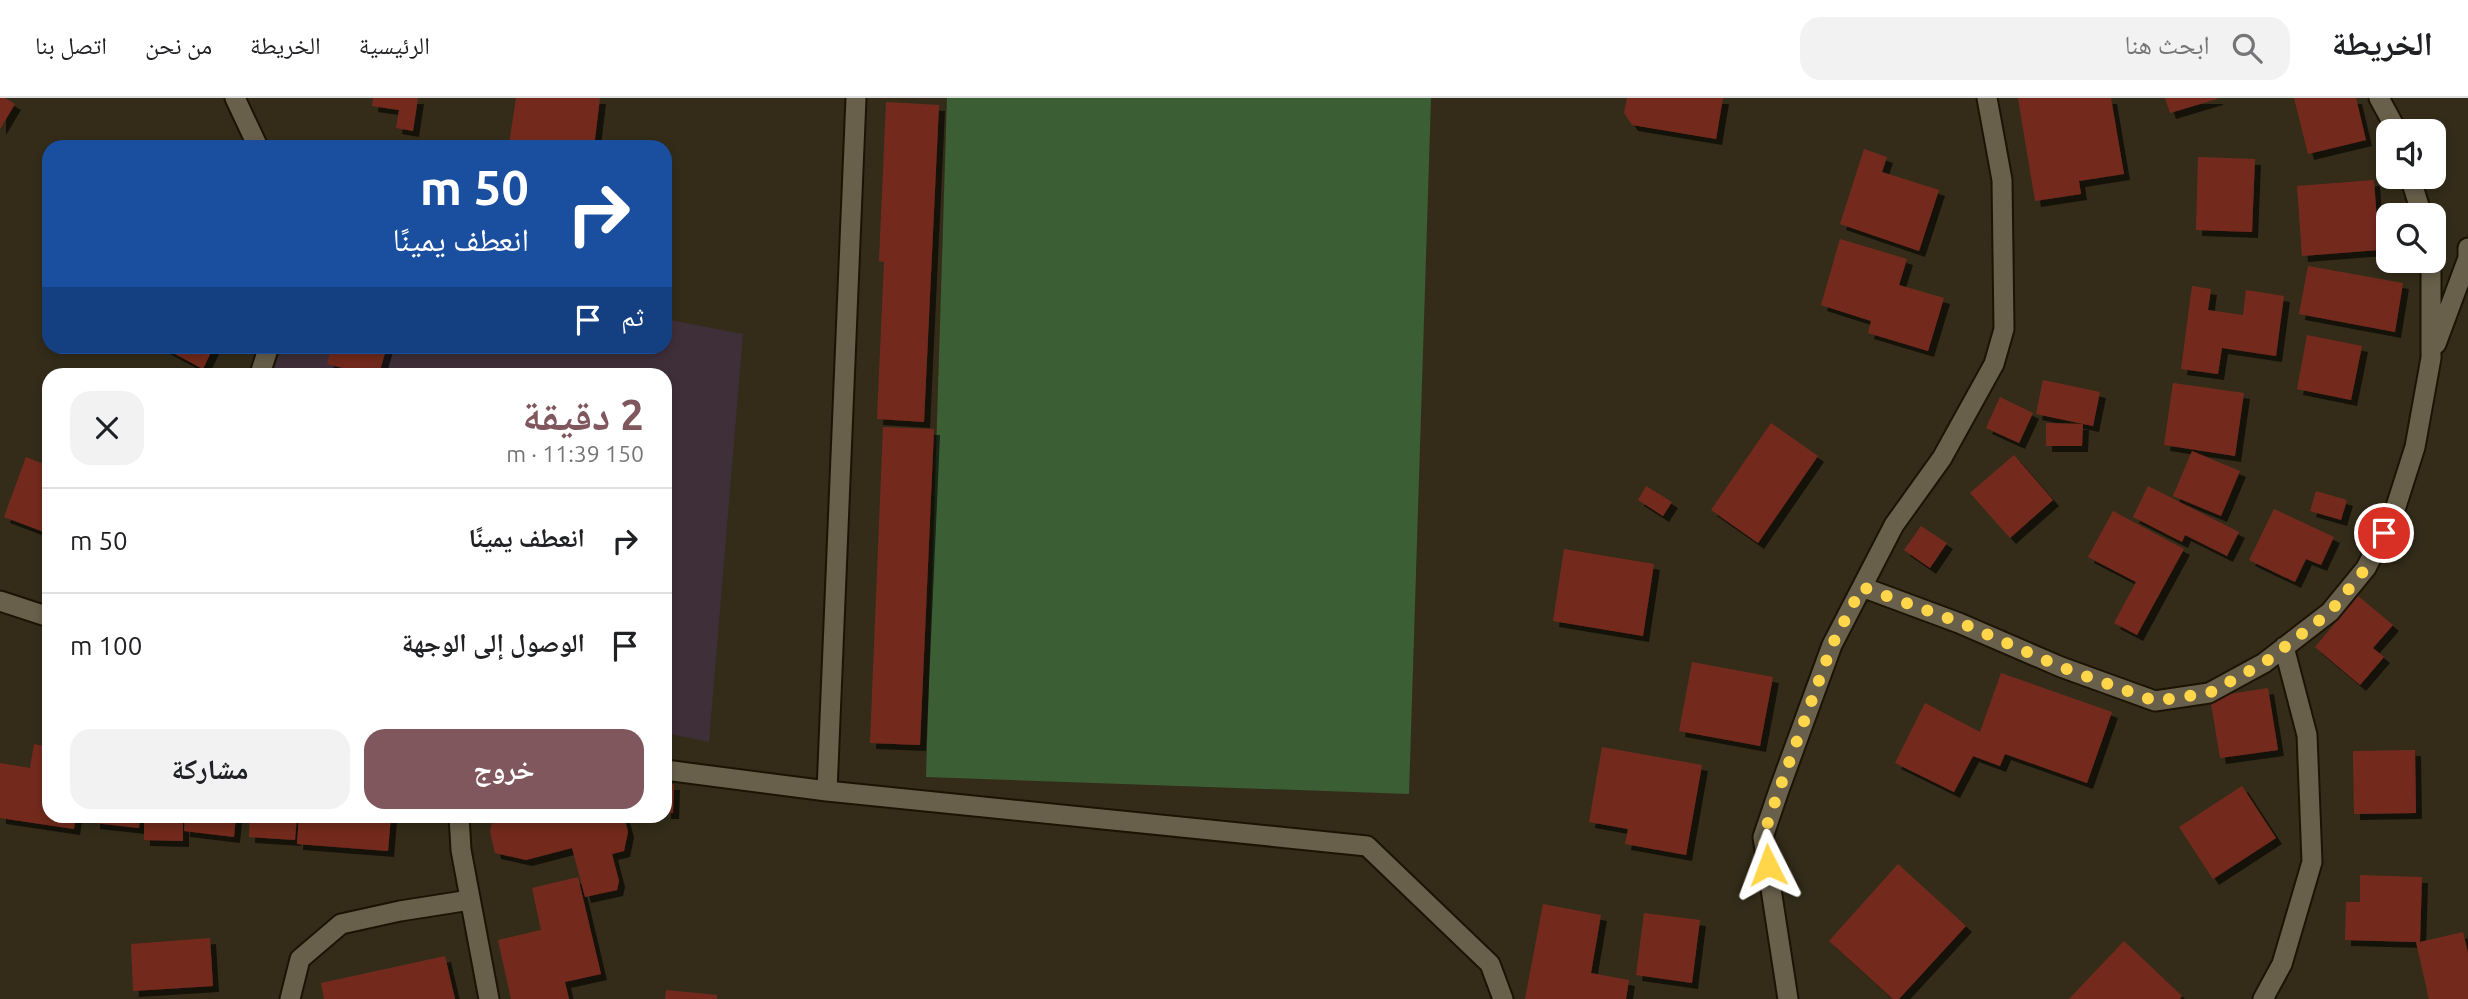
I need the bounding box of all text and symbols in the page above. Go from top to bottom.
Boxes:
search box [1800,17,2290,80]
text: الخريطة [2332,24,2433,61]
icon: search [2228,29,2266,67]
text: ابحث هنا [2125,30,2210,59]
text: اتصل بنا [35,32,107,59]
text: من نحن [145,32,212,59]
text: الخريطة [250,32,321,59]
text: الرئيسية [359,32,430,59]
map controls [2376,119,2446,273]
button: sound [2376,119,2446,189]
text: 50 m [420,159,529,214]
icon: right [553,168,644,259]
button: search [2376,203,2446,273]
text: انعطف يمينًا [393,221,529,257]
icon: arrive [569,301,607,339]
text: ثم [621,302,644,331]
button: close [70,391,144,465]
text: 2 دقيقة [522,391,644,438]
text: 150 m · 11:39 [506,441,644,466]
pin [2354,503,2414,563]
icon: arrive [2365,514,2403,552]
icon: right [606,522,644,560]
text: انعطف يمينًا [469,523,585,552]
text: 50 m [70,526,128,555]
icon: arrive [606,627,644,665]
text: الوصول إلى الوجهة [402,628,585,657]
text: 100 m [70,631,142,660]
button: مشاركة [70,729,350,809]
button: خروج [364,729,644,809]
position arrow [1731,828,1805,902]

